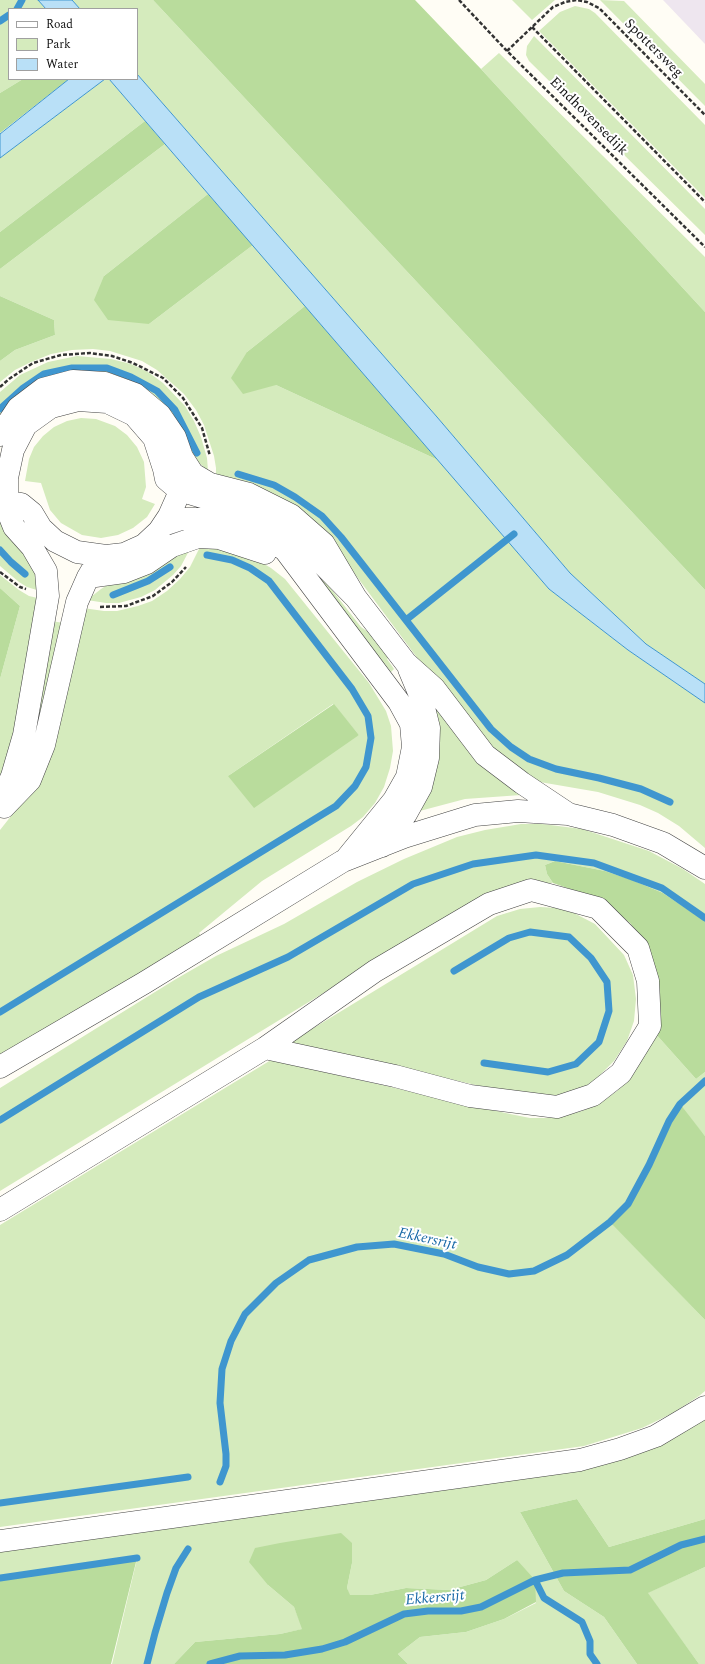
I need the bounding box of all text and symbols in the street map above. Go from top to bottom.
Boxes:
legend [8,8,138,80]
text: Road [46,15,73,34]
street label: Spottersweg [620,16,686,82]
text: Park [46,35,71,54]
text: Water [46,55,78,74]
street label: Eindhovensedijk [545,74,631,160]
water label: Ekkersrijt [396,1225,458,1255]
water label: Ekkersrijt [405,1587,465,1611]

